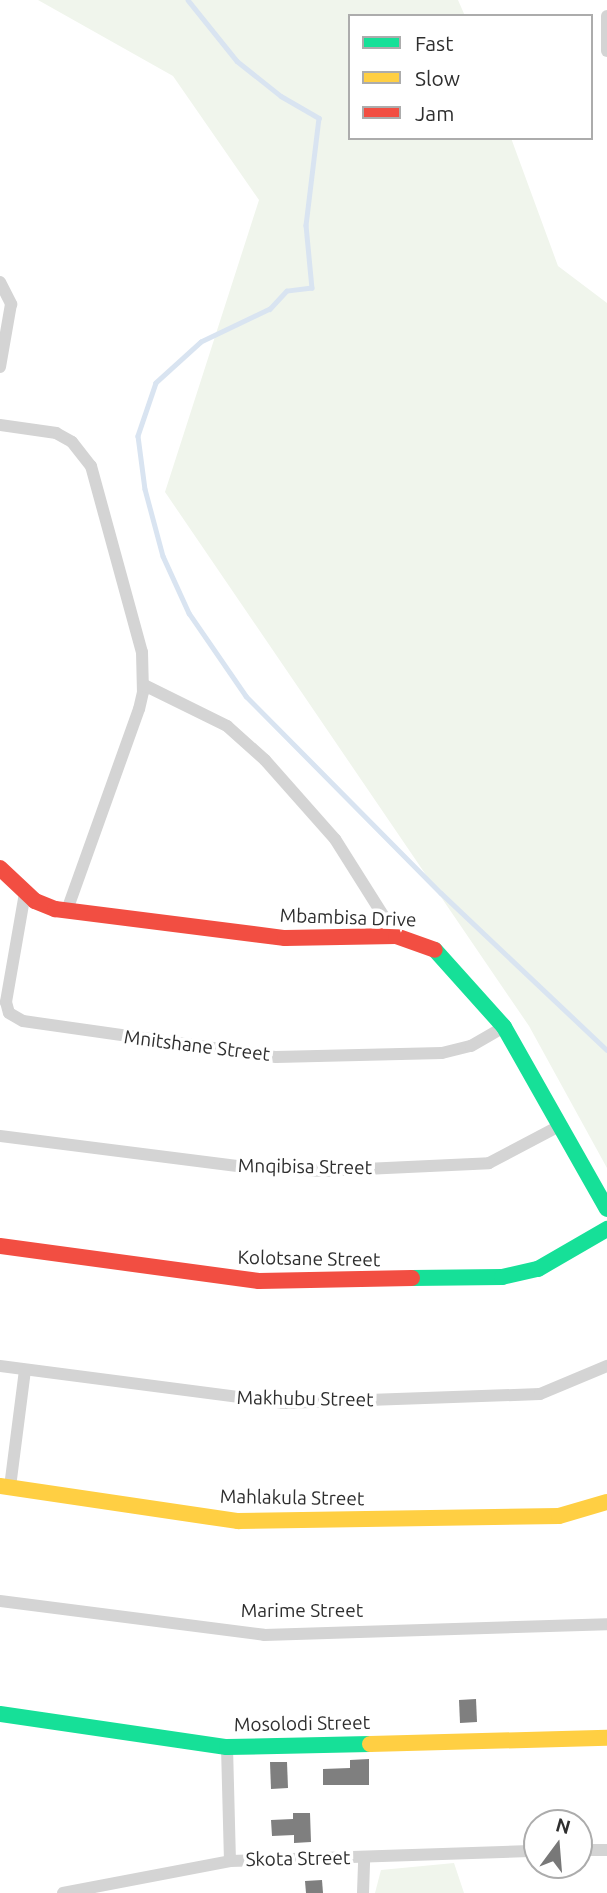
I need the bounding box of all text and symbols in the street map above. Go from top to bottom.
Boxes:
legend [348,14,593,140]
text: Fast [415,31,453,55]
text: Slow [415,66,460,90]
text: Jam [415,101,454,125]
street label: Mbambisa Drive [279,904,417,932]
street label: Mnitshane Street [123,1026,271,1066]
street label: Mnqibisa Street [238,1154,372,1180]
street label: Kolotsane Street [237,1246,381,1272]
street label: Makhubu Street [236,1386,374,1412]
street label: Mahlakula Street [220,1485,364,1511]
street label: Marime Street [241,1600,363,1622]
street label: Mosolodi Street [234,1711,370,1737]
north arrow [523,1809,593,1879]
text: N [553,1813,573,1838]
street label: Skota Street [245,1847,351,1871]

